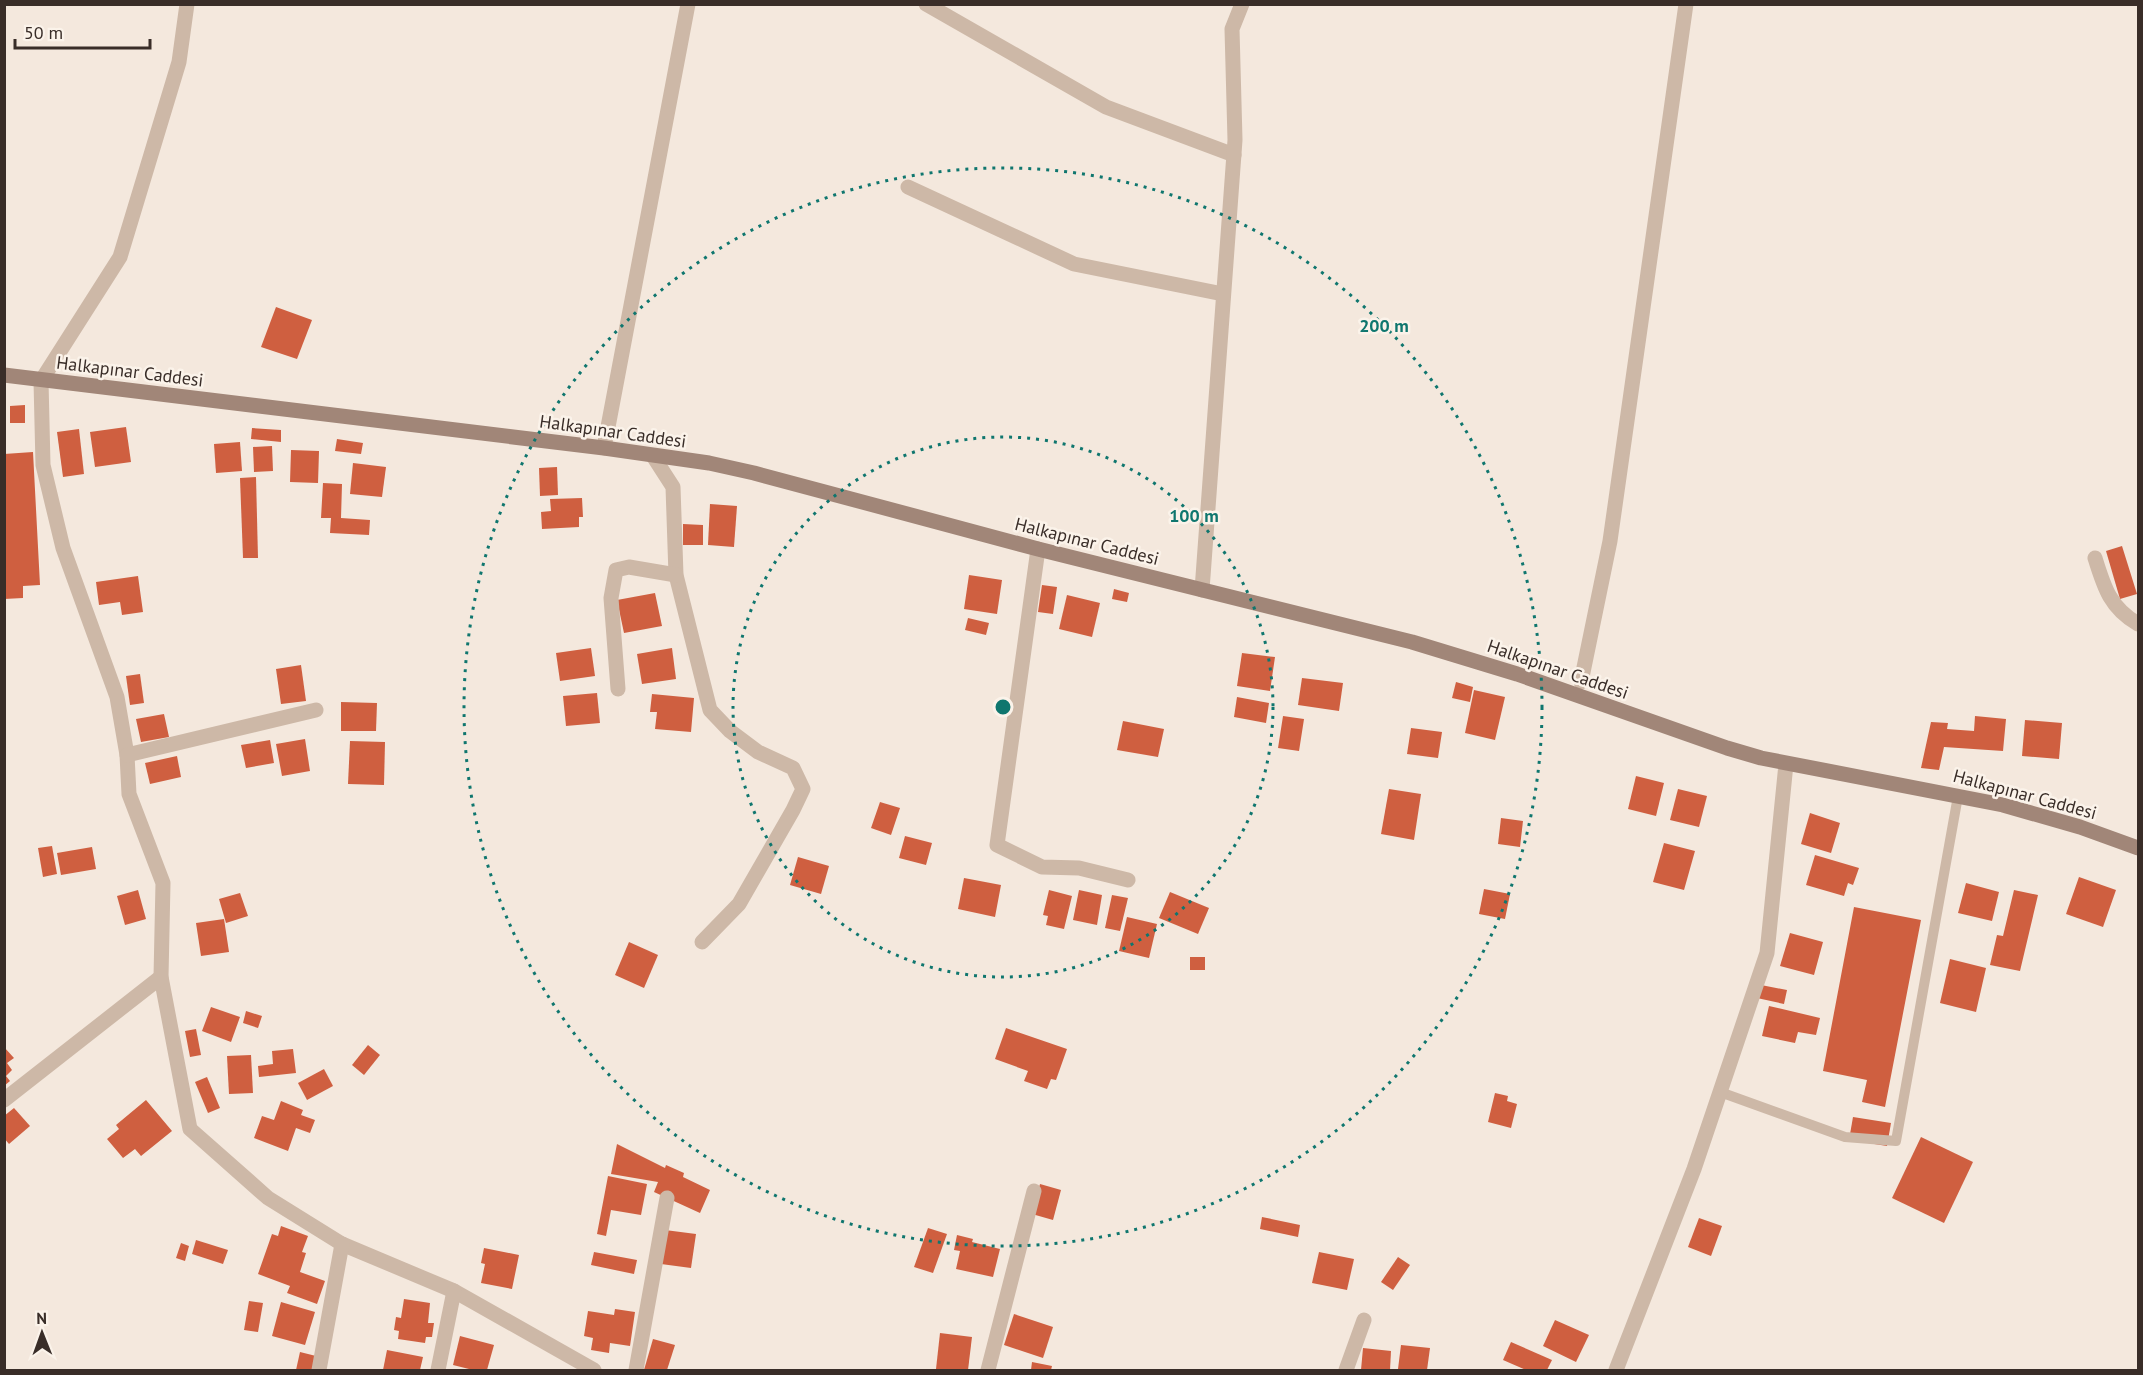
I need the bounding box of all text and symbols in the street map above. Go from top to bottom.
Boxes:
scale bar [15,12,150,50]
text: 50 m [24,21,63,44]
text: 200 m [1359,314,1409,337]
street label: Halkapınar Caddesi [55,351,205,391]
street label: Halkapınar Caddesi [538,409,688,453]
text: 100 m [1169,504,1219,527]
street label: Halkapınar Caddesi [1012,512,1162,570]
street label: Halkapınar Caddesi [1484,634,1632,704]
centre of rings [993,697,1013,717]
street label: Halkapınar Caddesi [1951,764,2099,824]
north arrow [12,1303,72,1363]
text: N [36,1308,47,1328]

